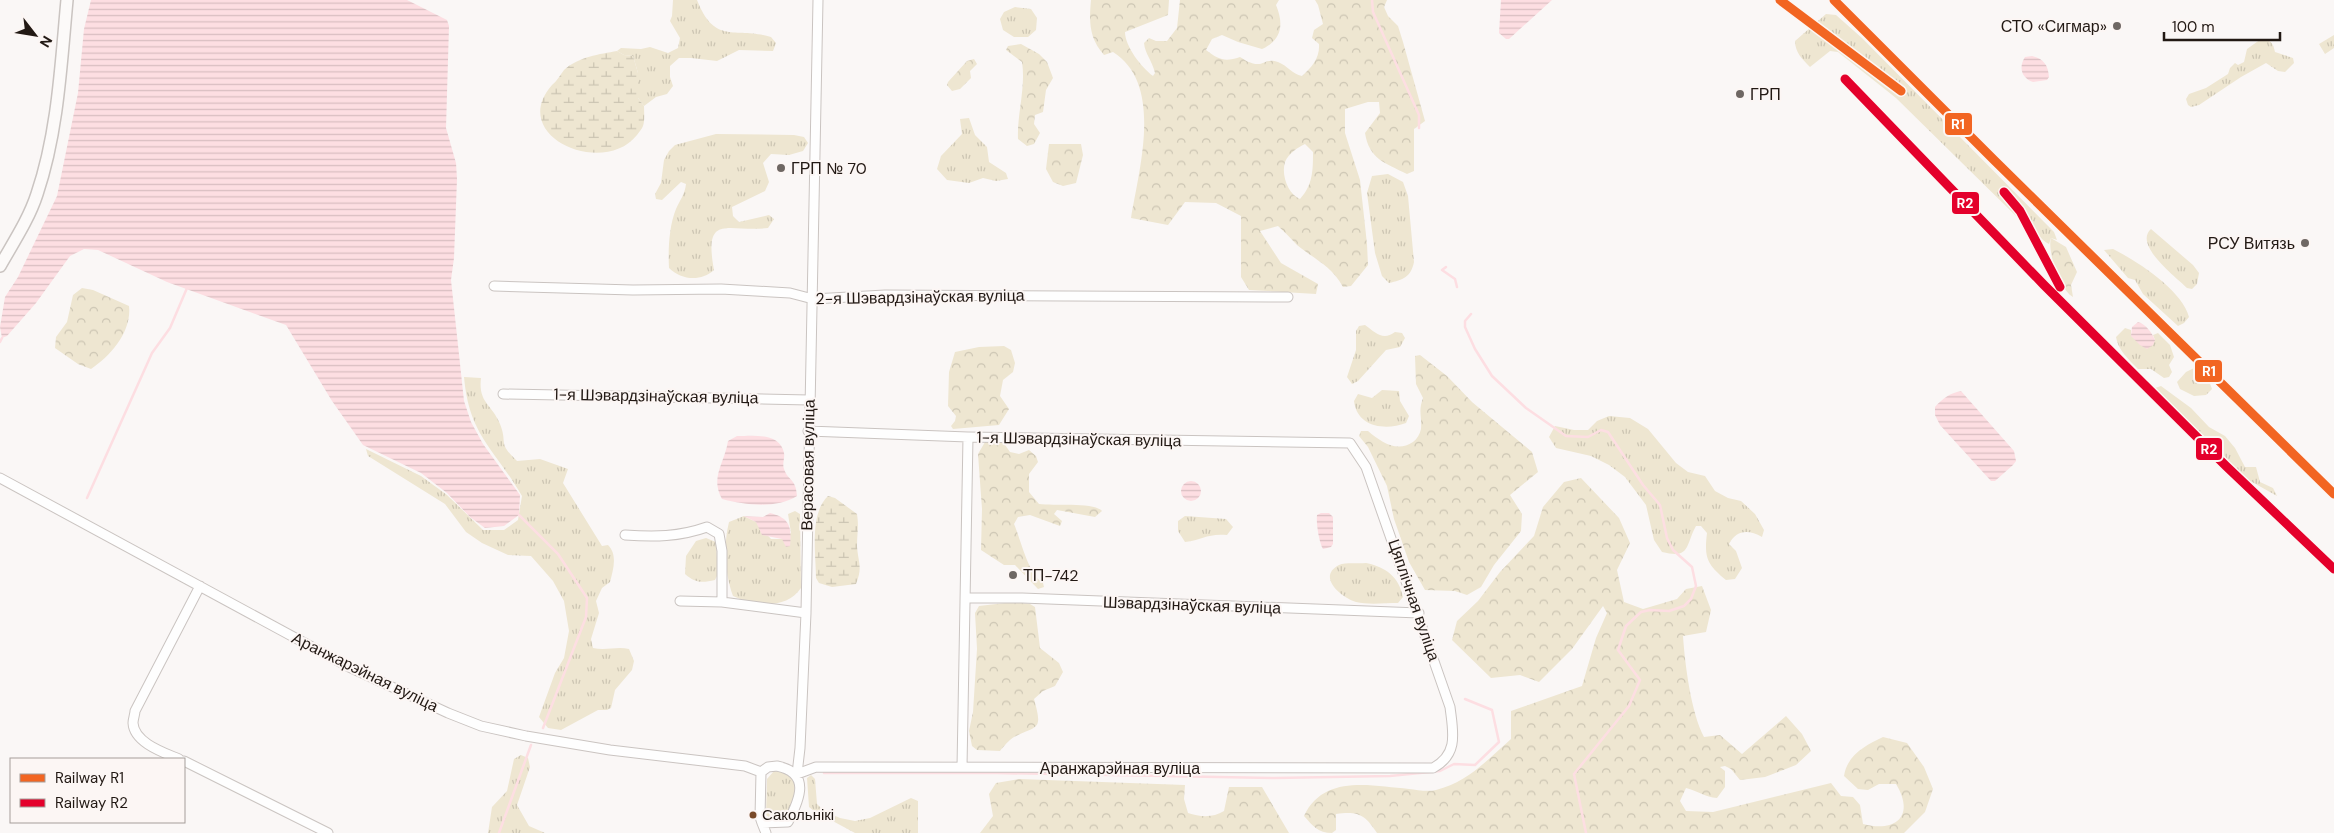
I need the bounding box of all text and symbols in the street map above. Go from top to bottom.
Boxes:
north arrow [10,10,60,60]
scale bar [2164,10,2280,42]
place label: СТО «Сигмар» [2001,16,2107,37]
text: 100 m [2172,17,2215,37]
marker: СТО «Сигмар» [2111,20,2123,32]
text: N [36,33,56,51]
place label: ГРП [1750,84,1781,105]
marker: ГРП [1734,88,1746,100]
line badge: R1 [1944,112,1973,136]
text: R1 [1951,115,1965,133]
place label: ГРП № 70 [791,158,867,179]
marker: ГРП № 70 [775,162,787,174]
line badge: R2 [1951,191,1980,215]
text: R2 [1957,194,1973,212]
place label: РСУ Витязь [2208,233,2295,254]
marker: РСУ Витязь [2299,237,2311,249]
street label: 2-я Шэвардзінаўская вуліца [815,285,1025,309]
line badge: R1 [2194,359,2223,383]
text: R1 [2202,362,2216,380]
street label: 1-я Шэвардзінаўская вуліца [553,384,759,408]
street label: Верасовая вуліца [796,399,820,531]
street label: 1-я Шэвардзінаўская вуліца [976,427,1182,451]
line badge: R2 [2195,437,2223,461]
text: R2 [2201,440,2217,458]
street label: Цяплічная вуліца [1383,536,1445,664]
place label: ТП-742 [1023,565,1079,586]
marker: ТП-742 [1007,569,1019,581]
street label: Шэвардзінаўская вуліца [1102,591,1282,619]
street label: Аранжарэйная вуліца [288,627,442,717]
legend [10,758,185,823]
street label: Аранжарэйная вуліца [1040,758,1200,779]
text: Railway R1 [55,768,124,788]
text: Railway R2 [55,793,128,813]
place label: Сакольнікі [762,805,834,825]
marker: Сакольнікі [748,810,758,820]

